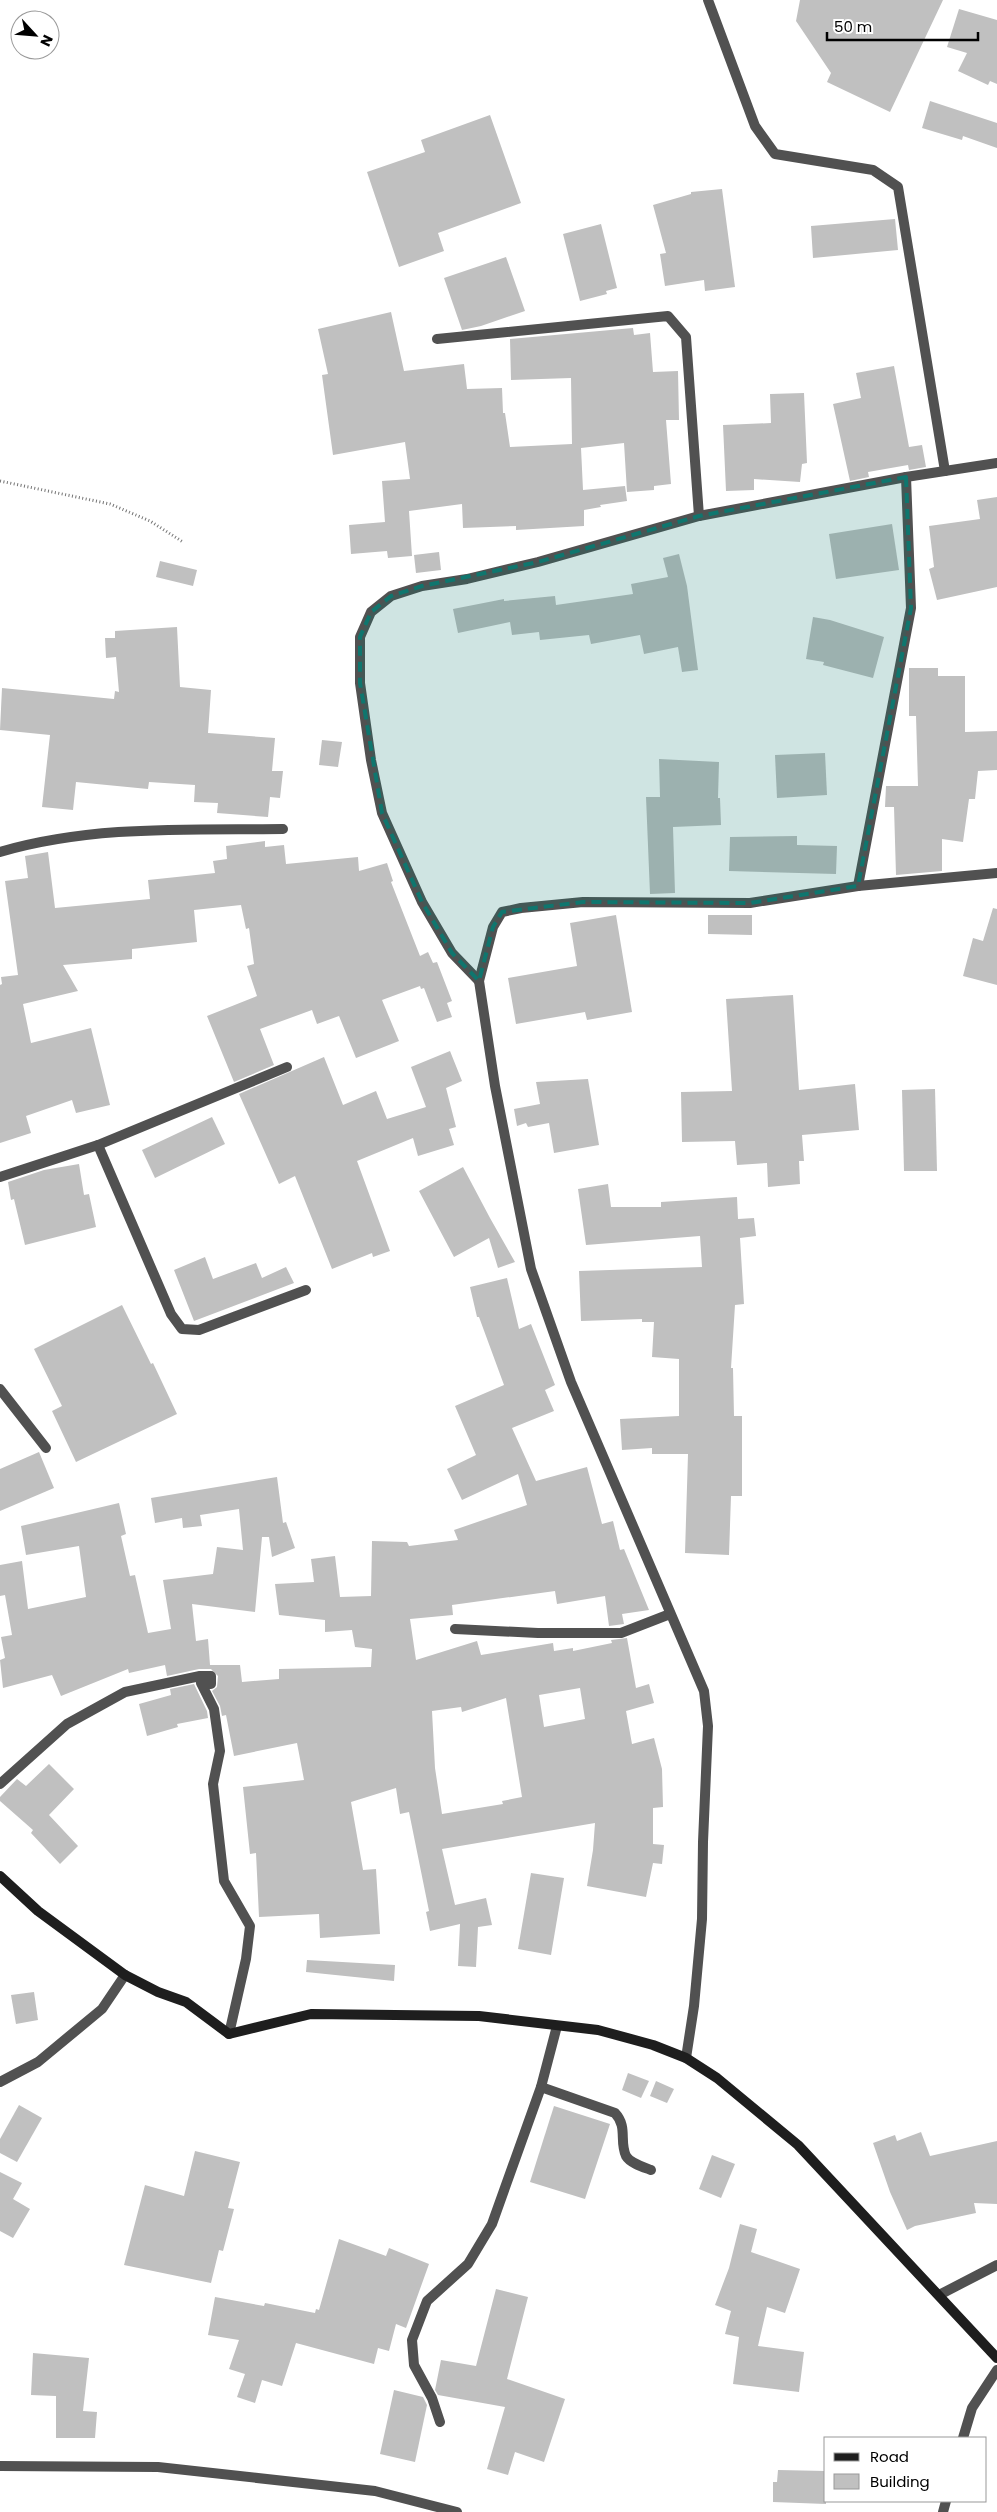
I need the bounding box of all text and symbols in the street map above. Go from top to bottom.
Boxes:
north arrow [10,10,60,60]
scale bar [827,10,978,42]
text: 50 m [834,16,872,37]
text: N [35,32,58,50]
legend [824,2437,987,2502]
text: Road [870,2446,909,2467]
text: Building [870,2471,930,2492]

